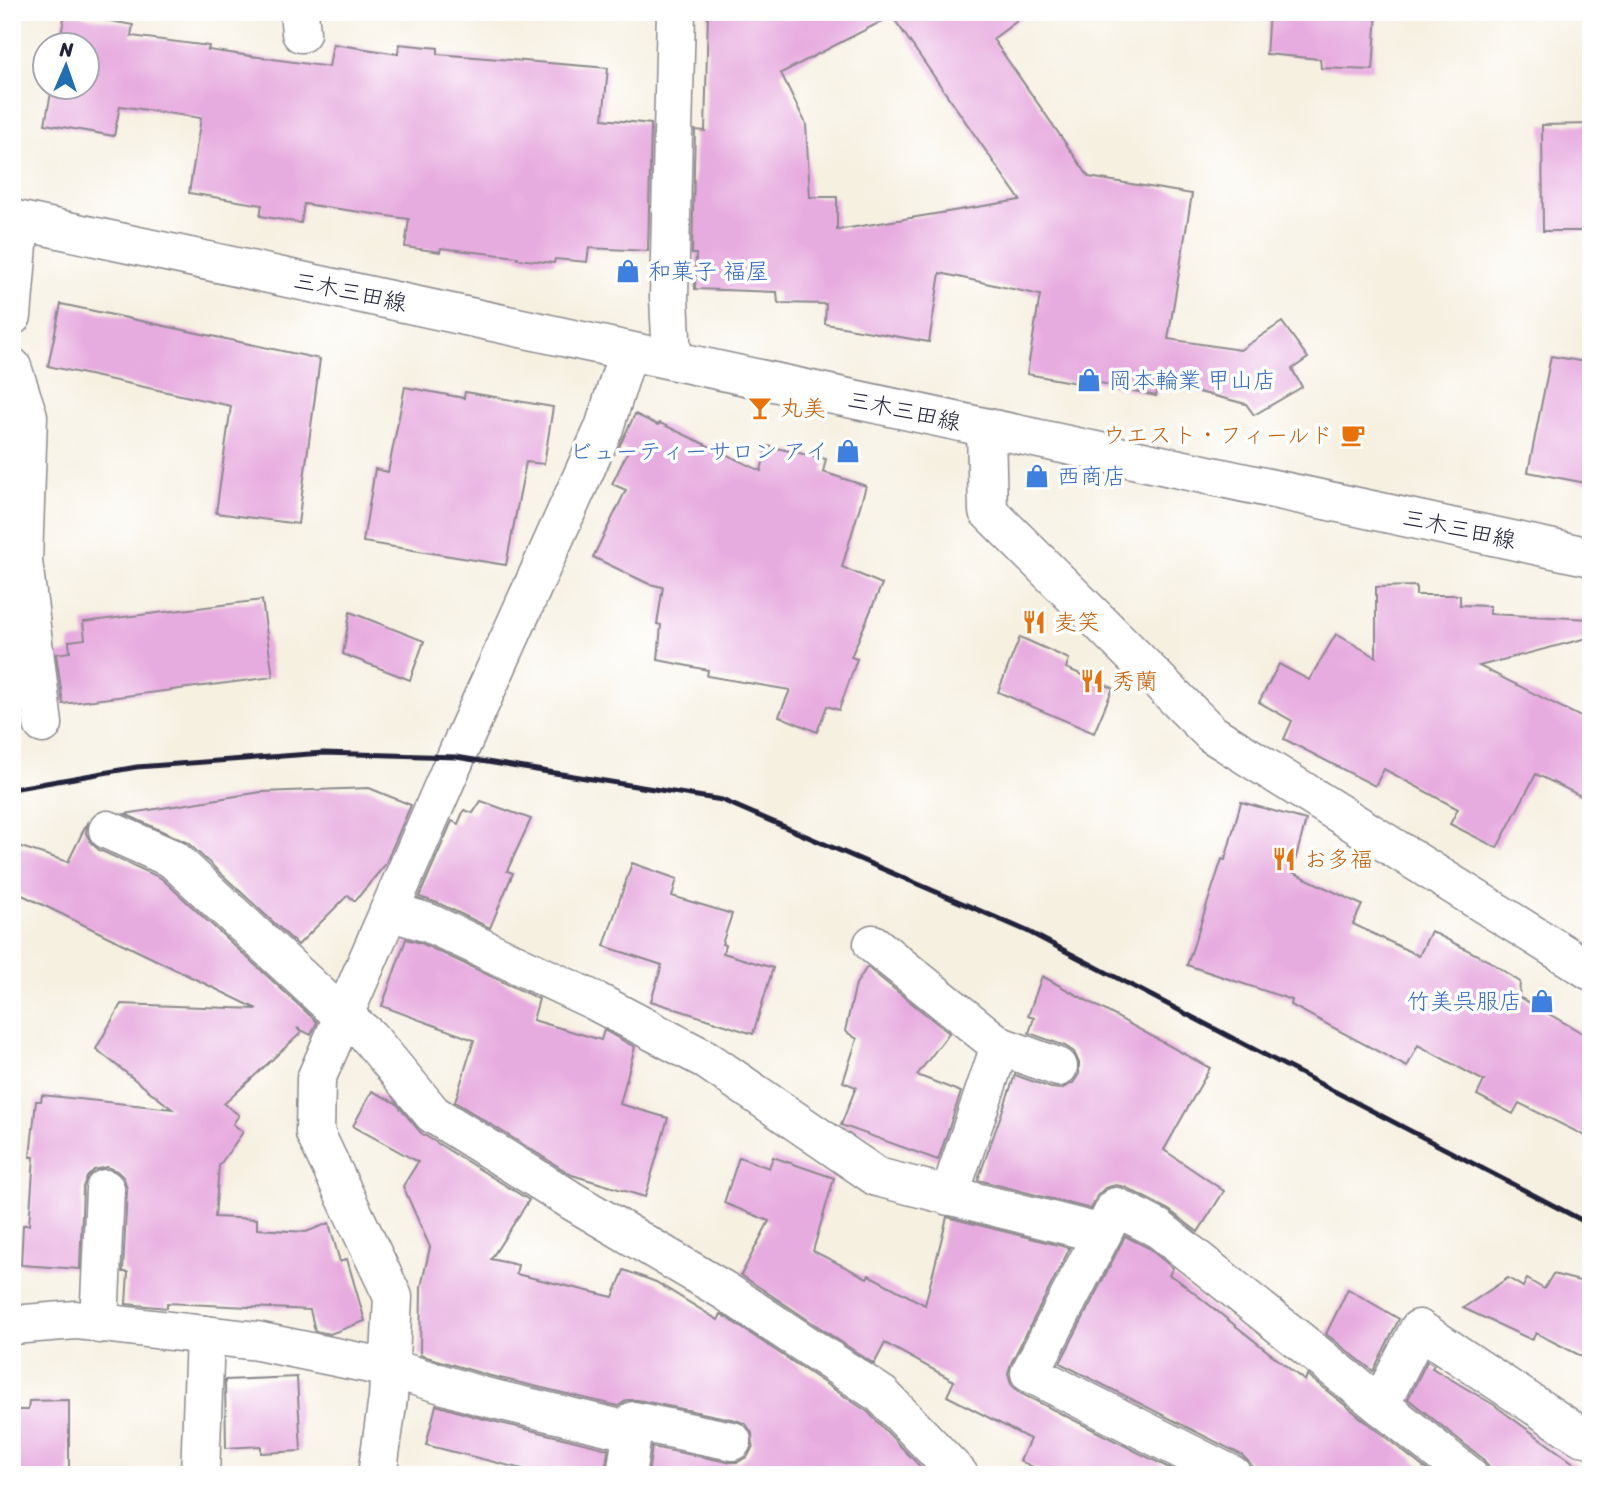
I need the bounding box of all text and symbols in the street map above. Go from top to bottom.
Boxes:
north arrow [32,32,102,102]
text: N [58,33,75,66]
place label: 和菓子 福屋 [648,251,769,292]
shop icon: 和菓子 福屋 [614,257,642,285]
street label: 三木三田線 [289,260,411,324]
place label: 岡本輪業 甲山店 [1109,360,1276,401]
shop icon: 岡本輪業 甲山店 [1075,366,1103,394]
street label: 三木三田線 [843,379,965,443]
place label: 丸美 [780,388,826,429]
bar icon: 丸美 [746,394,774,422]
place label: ウエスト・フィールド [1103,415,1333,456]
cafe icon: ウエスト・フィールド [1339,421,1367,449]
place label: ビューティーサロン アイ [569,431,828,472]
shop icon: ビューティーサロン アイ [834,437,862,465]
place label: 西商店 [1057,456,1126,497]
shop icon: 西商店 [1023,462,1051,490]
street label: 三木三田線 [1398,497,1520,561]
place label: 麦笑 [1054,602,1100,643]
restaurant icon: 麦笑 [1020,608,1048,636]
place label: 秀蘭 [1112,661,1158,702]
restaurant icon: 秀蘭 [1078,667,1106,695]
place label: お多福 [1304,839,1373,880]
restaurant icon: お多福 [1270,845,1298,873]
place label: 竹美呉服店 [1407,981,1522,1022]
shop icon: 竹美呉服店 [1528,987,1556,1015]

